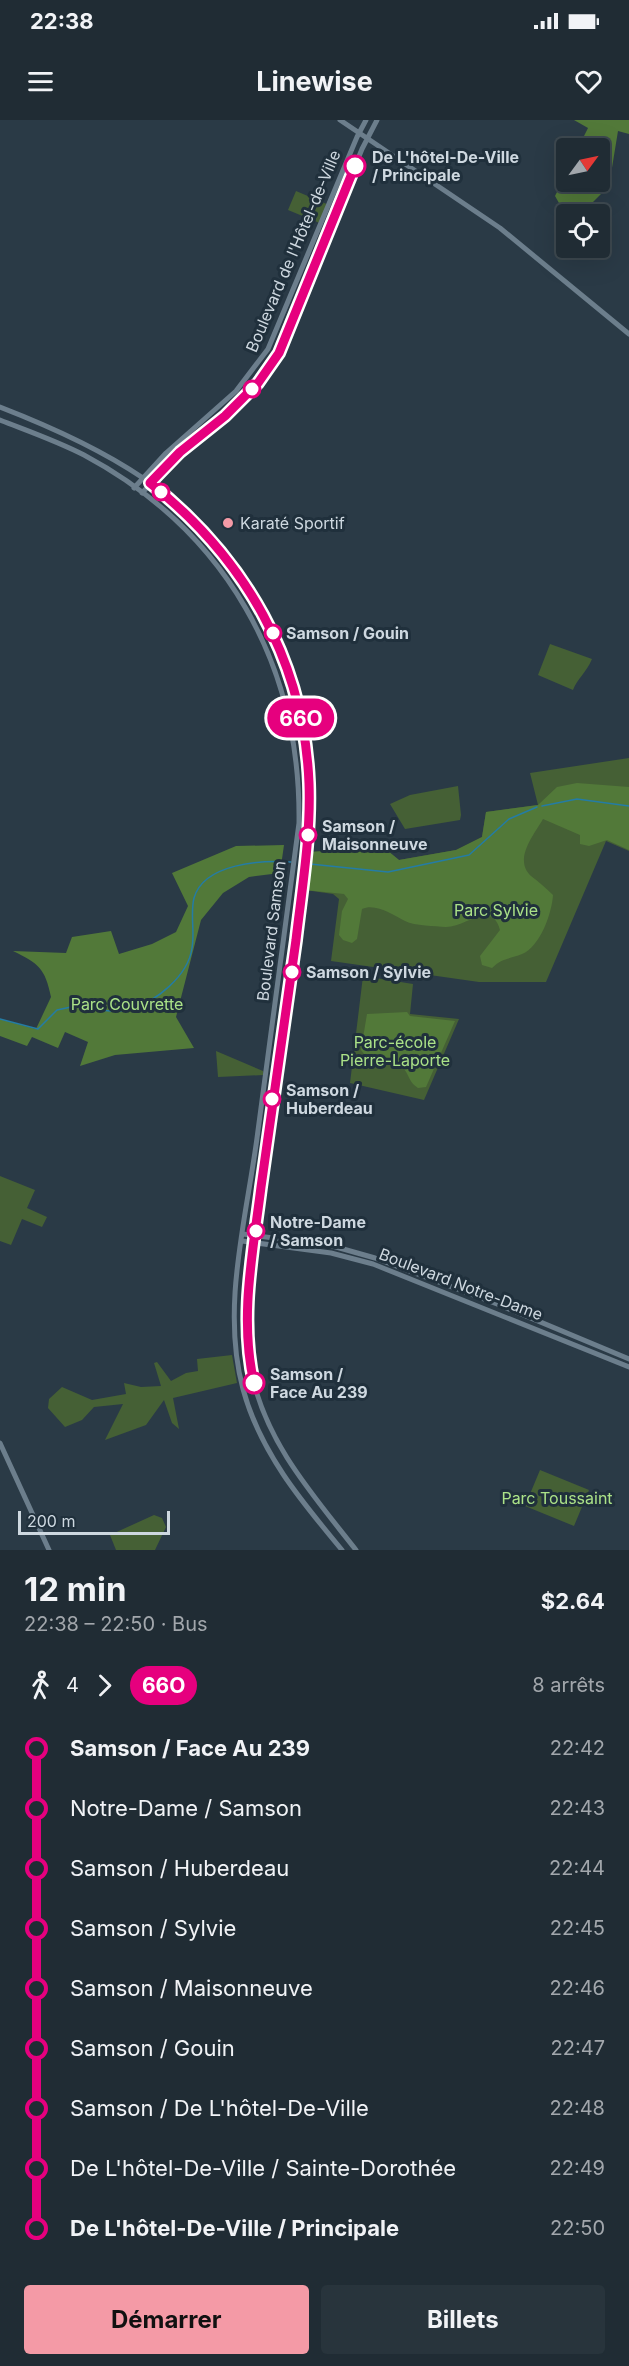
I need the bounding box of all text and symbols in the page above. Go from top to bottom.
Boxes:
text: 22:38 [30,8,94,34]
icon: menu [24,65,57,98]
text: Linewise [256,65,373,98]
icon: heart [572,65,605,98]
north arrow [556,138,610,192]
map controls [556,138,610,258]
street label: Boulevard de l'Hôtel-de-Ville [241,147,345,355]
place label: De L'hôtel-De-Ville / Principale [372,147,519,185]
marker: De L'hôtel-De-Ville / Principale [344,155,366,177]
button: locate [556,204,610,258]
unlabelled marker [243,380,261,398]
unlabelled marker [152,483,170,501]
place label: Karaté Sportif [240,513,345,533]
marker: Karaté Sportif [221,516,235,530]
place label: Samson / Gouin [286,623,409,643]
marker: Samson / Gouin [264,624,282,642]
line badge: 66O [266,698,336,738]
text: 66O [279,706,323,731]
place label: Samson / Maisonneuve [322,816,428,854]
marker: Samson / Maisonneuve [299,826,317,844]
street label: Boulevard Samson [252,860,290,1002]
park label: Parc Sylvie [454,900,538,920]
place label: Samson / Sylvie [306,962,431,982]
marker: Samson / Sylvie [283,963,301,981]
park label: Parc Couvrette [71,994,183,1014]
park label: Parc-école Pierre-Laporte [340,1032,450,1070]
place label: Samson / Huberdeau [286,1080,373,1118]
marker: Samson / Huberdeau [263,1090,281,1108]
place label: Notre-Dame / Samson [270,1212,366,1250]
marker: Notre-Dame / Samson [247,1222,265,1240]
street label: Boulevard Notre-Dame [376,1244,546,1324]
place label: Samson / Face Au 239 [270,1364,368,1402]
marker: Samson / Face Au 239 [243,1372,265,1394]
park label: Parc Toussaint [501,1488,613,1508]
scale bar [18,1508,170,1536]
text: 200 m [27,1511,75,1531]
text: 12 min [24,1569,126,1609]
text: $2.64 [541,1588,605,1614]
text: 22:38 – 22:50 · Bus [24,1612,208,1636]
icon: walk [24,1669,57,1702]
icon: forward [88,1669,121,1702]
text: 4 [66,1673,79,1697]
text: 66O [142,1673,185,1698]
text: 8 arrêts [532,1673,605,1697]
text: Samson / Face Au 239 [70,1735,310,1761]
text: 22:42 [550,1736,605,1760]
text: Notre-Dame / Samson [70,1795,302,1821]
text: 22:43 [550,1796,605,1820]
text: Samson / Huberdeau [70,1855,289,1881]
text: 22:44 [549,1856,605,1880]
text: Samson / Sylvie [70,1915,236,1941]
text: 22:45 [550,1916,605,1940]
text: Samson / Maisonneuve [70,1975,313,2001]
text: 22:46 [550,1976,605,2000]
text: Samson / Gouin [70,2035,235,2061]
text: 22:47 [551,2036,605,2060]
text: Samson / De L'hôtel-De-Ville [70,2095,369,2121]
text: 22:48 [550,2096,605,2120]
text: De L'hôtel-De-Ville / Sainte-Dorothée [70,2155,456,2181]
text: 22:49 [550,2156,605,2180]
text: De L'hôtel-De-Ville / Principale [70,2215,399,2241]
text: 22:50 [550,2216,605,2240]
button: Démarrer [24,2285,309,2354]
button: Billets [321,2285,605,2354]

